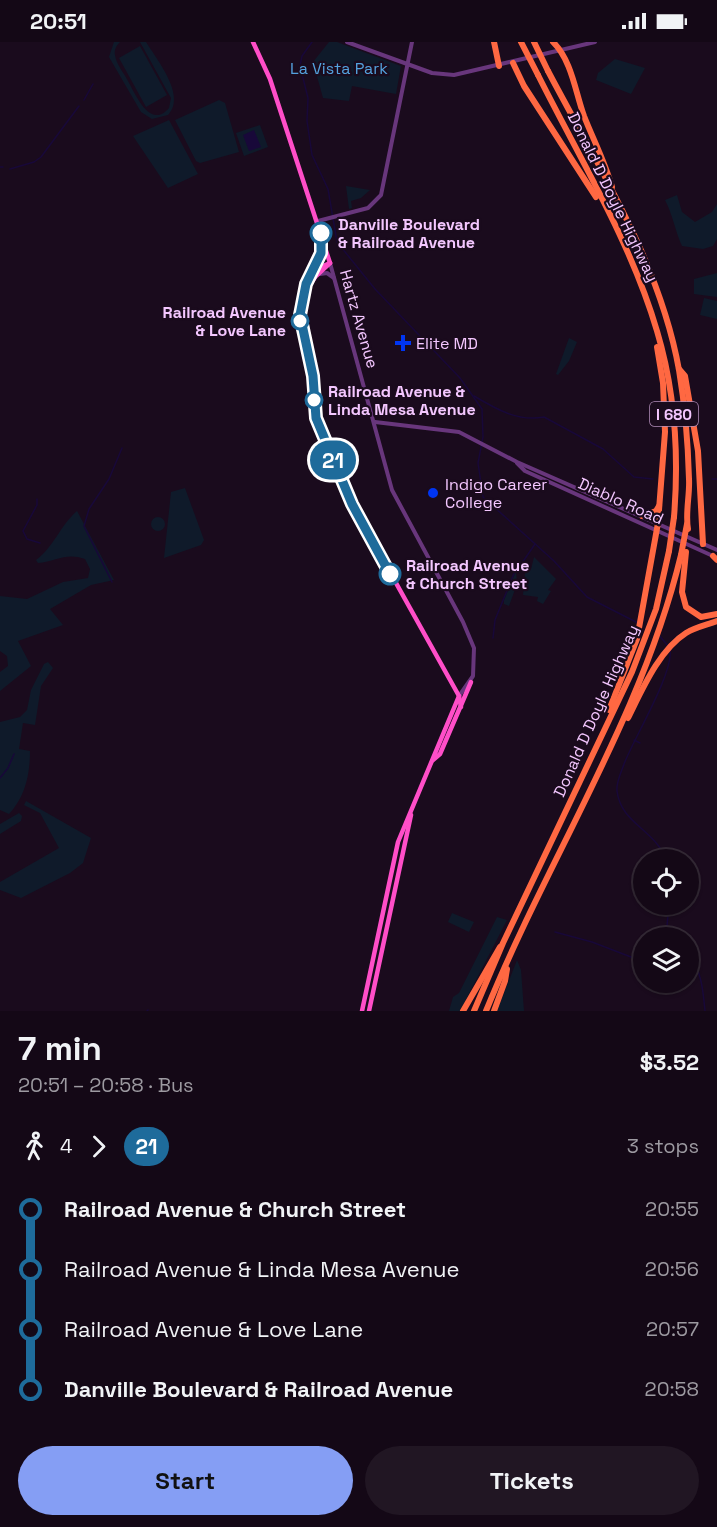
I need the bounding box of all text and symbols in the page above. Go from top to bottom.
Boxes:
text: 20:51 [30,7,87,35]
park label: La Vista Park [290,58,388,79]
street label: Donald D Doyle Highway [563,109,663,285]
place label: Danville Boulevard & Railroad Avenue [338,214,480,253]
marker: Danville Boulevard & Railroad Avenue [310,222,332,244]
street label: Hartz Avenue [335,267,383,371]
place label: Railroad Avenue & Love Lane [163,302,286,341]
marker: Railroad Avenue & Love Lane [291,312,309,330]
place label: Elite MD [416,333,478,354]
marker: Elite MD [394,334,412,352]
place label: Railroad Avenue & Linda Mesa Avenue [328,381,476,420]
marker: Railroad Avenue & Linda Mesa Avenue [305,391,323,409]
road number: I 680 [650,402,698,426]
line badge: 21 [306,440,360,480]
text: 21 [322,447,344,474]
street label: Diablo Road [575,473,667,529]
place label: Indigo Career College [445,474,547,513]
marker: Indigo Career College [426,486,440,500]
place label: Railroad Avenue & Church Street [406,555,529,594]
marker: Railroad Avenue & Church Street [379,563,401,585]
street label: Donald D Doyle Highway [549,622,643,800]
map controls [633,849,699,993]
button: locate [633,849,699,915]
button: layers [633,927,699,993]
text: 7 min [18,1028,102,1070]
text: $3.52 [640,1048,699,1076]
text: 20:51 – 20:58 · Bus [18,1072,194,1098]
icon: walk [18,1130,51,1163]
icon: forward [82,1130,115,1163]
text: 4 [60,1133,73,1159]
text: 21 [136,1133,157,1160]
text: 3 stops [627,1133,699,1159]
text: Railroad Avenue & Church Street [64,1195,406,1223]
text: 20:55 [645,1196,699,1222]
text: Railroad Avenue & Linda Mesa Avenue [64,1255,460,1283]
text: 20:56 [645,1256,699,1282]
text: Railroad Avenue & Love Lane [64,1315,363,1343]
text: 20:57 [646,1316,699,1342]
text: Danville Boulevard & Railroad Avenue [64,1375,453,1403]
text: 20:58 [645,1376,699,1402]
button: Start [18,1446,353,1515]
button: Tickets [365,1446,699,1515]

